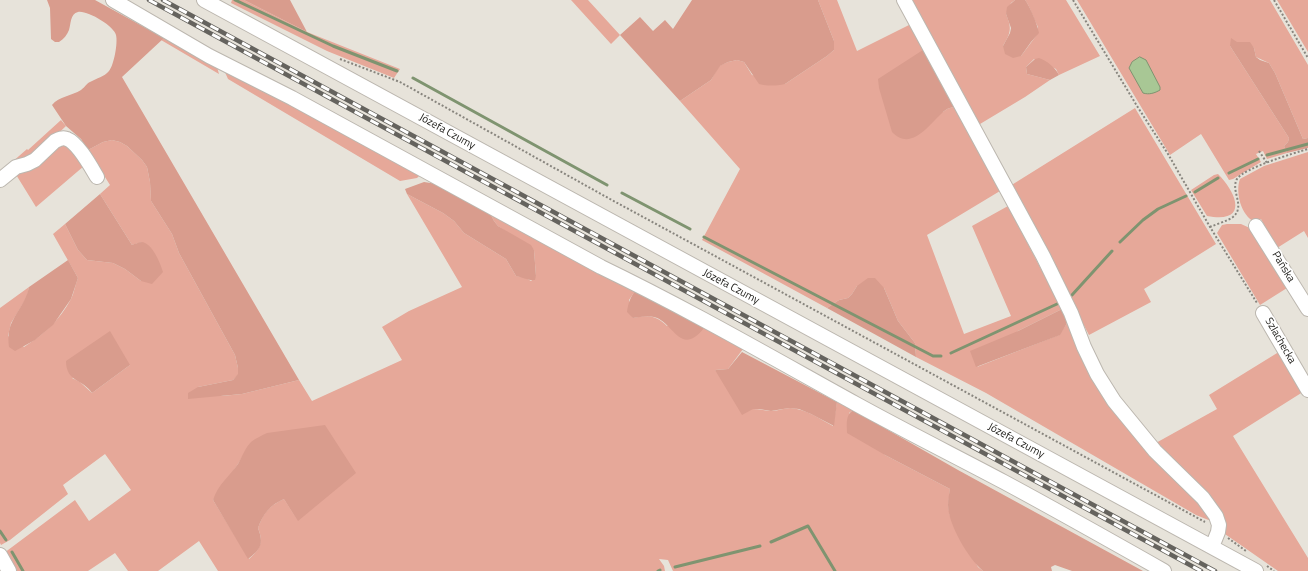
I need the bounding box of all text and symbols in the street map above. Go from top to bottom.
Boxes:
street label: Józefa Czumy [417,111,477,153]
street label: Pańska [1269,249,1297,285]
street label: Józefa Czumy [700,267,762,307]
street label: Szlachecka [1262,316,1298,366]
street label: Józefa Czumy [985,421,1047,461]

